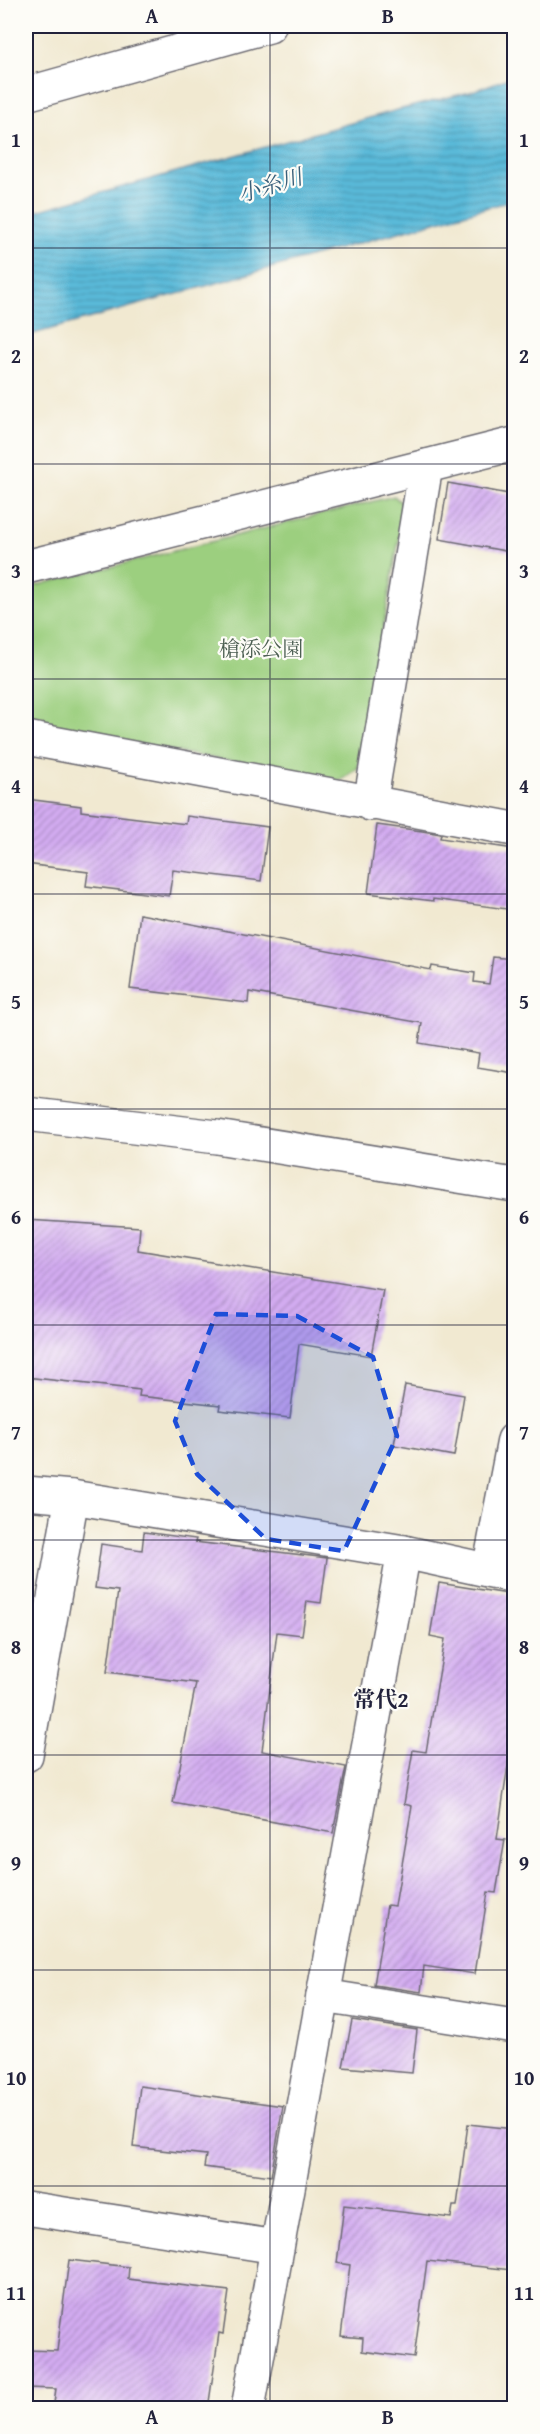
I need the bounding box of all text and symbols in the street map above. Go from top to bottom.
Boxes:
text: A [146,1,159,30]
text: B [382,1,394,30]
text: 1 [11,125,21,154]
text: 1 [519,125,529,154]
water label: 小糸川 [234,159,308,210]
text: 2 [11,341,21,370]
text: 2 [519,341,529,370]
text: 3 [11,556,21,585]
text: 3 [519,556,529,585]
park label: 槍添公園 [219,633,303,664]
text: 4 [11,771,21,800]
text: 4 [519,771,529,800]
text: 5 [11,987,21,1016]
text: 5 [519,987,529,1016]
text: 6 [11,1202,21,1231]
text: 6 [519,1202,529,1231]
text: 7 [11,1417,21,1446]
text: 7 [519,1417,529,1446]
text: 8 [11,1632,21,1661]
text: 8 [519,1632,529,1661]
district label: 常代2 [353,1683,409,1715]
text: 9 [11,1848,21,1877]
text: 9 [519,1848,529,1877]
text: 10 [6,2063,26,2092]
text: 10 [514,2063,534,2092]
text: 11 [6,2278,26,2307]
text: 11 [514,2278,534,2307]
text: A [146,2402,159,2431]
text: B [382,2402,394,2431]

